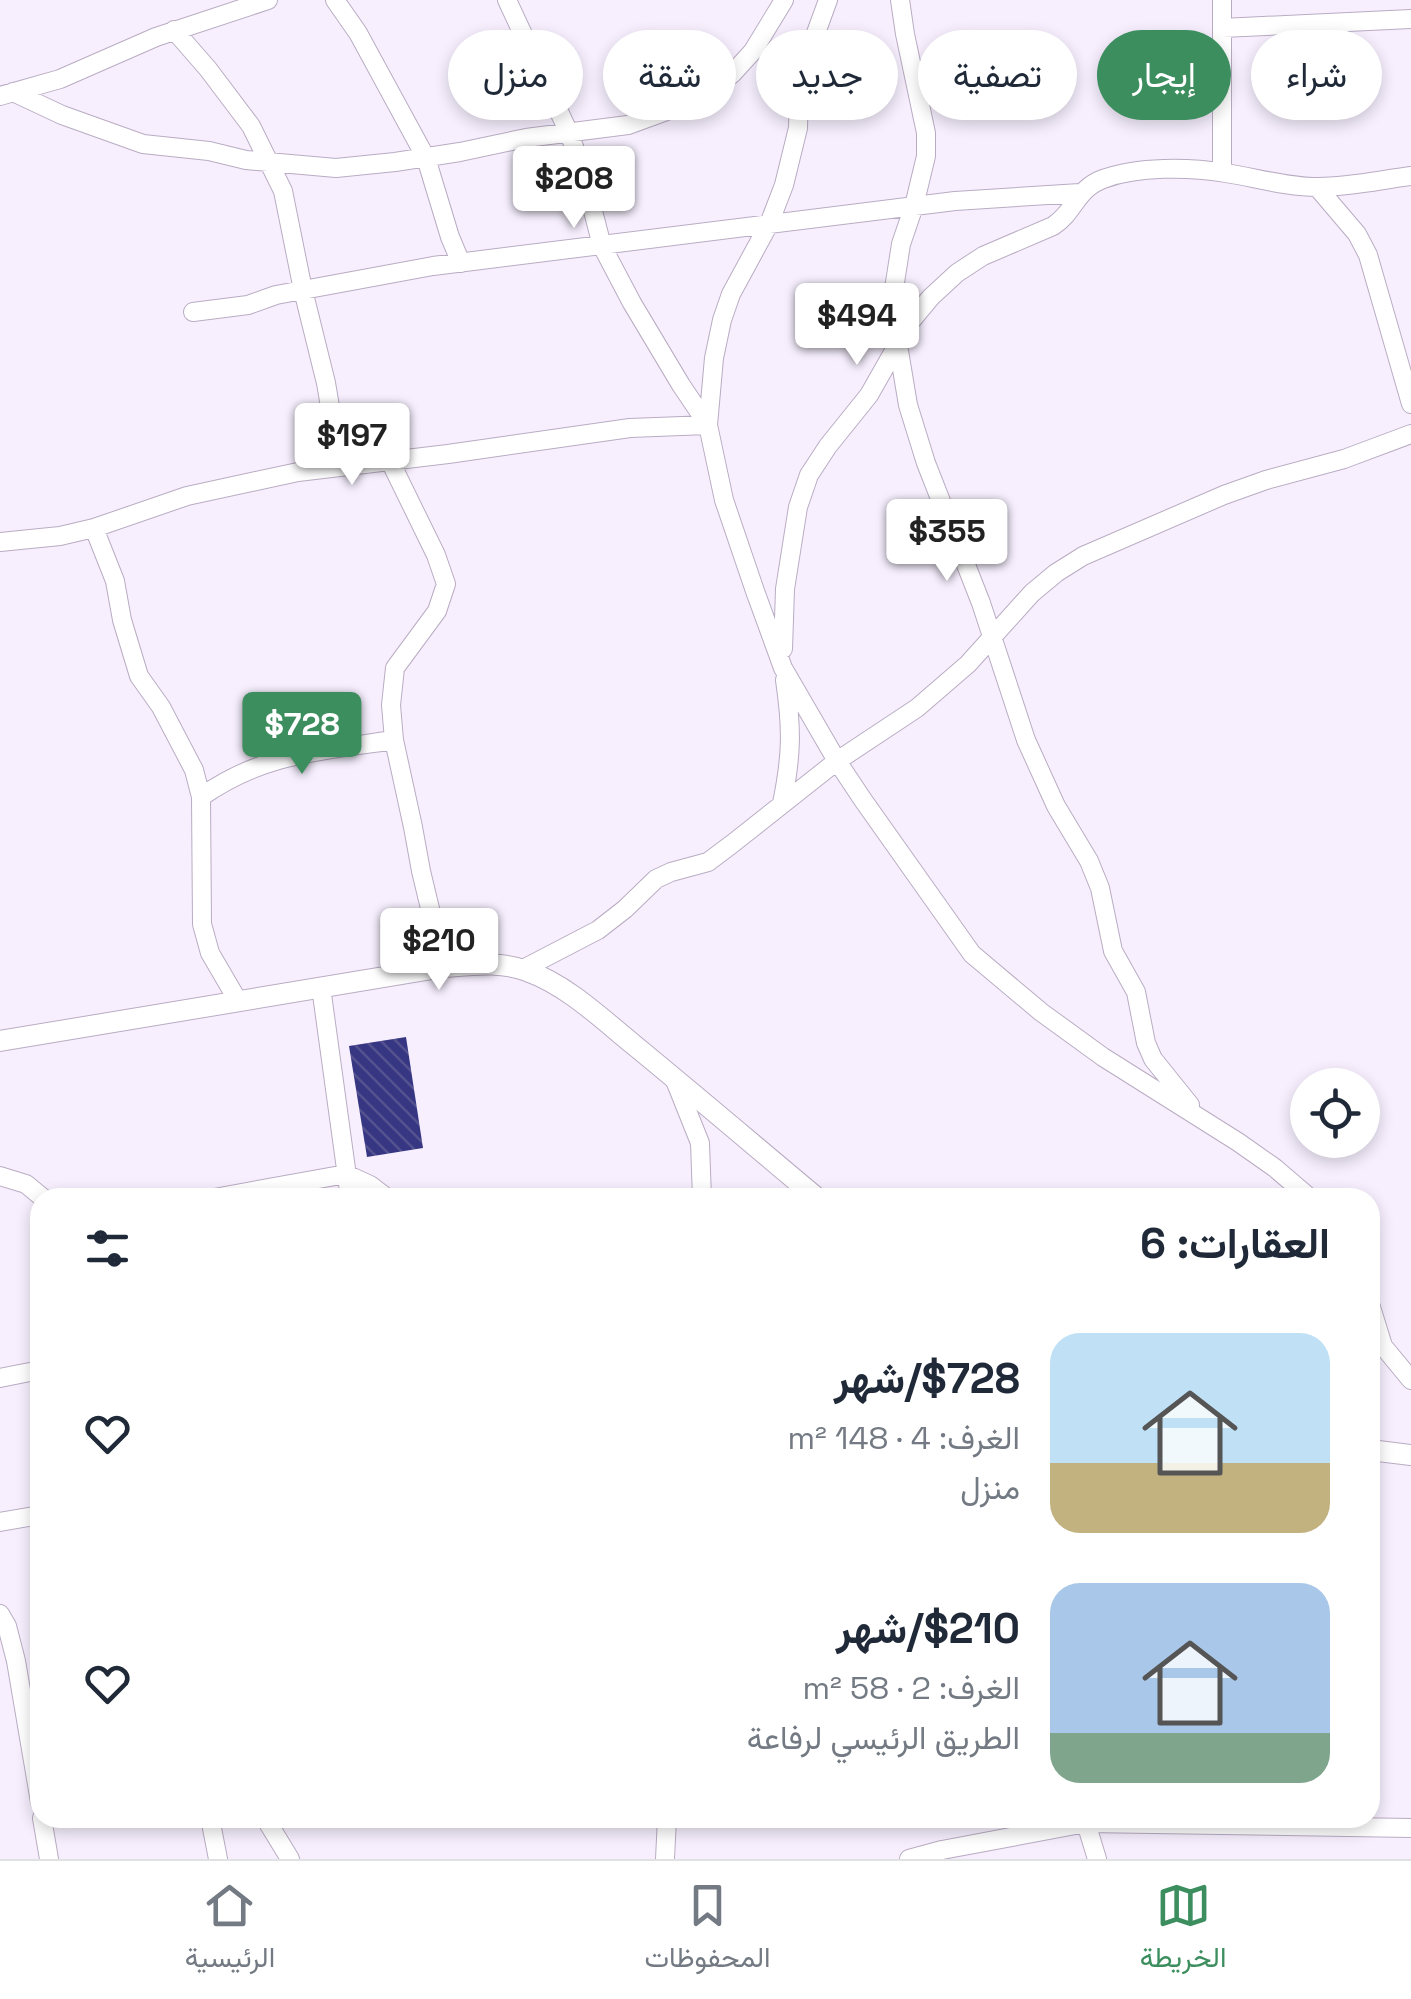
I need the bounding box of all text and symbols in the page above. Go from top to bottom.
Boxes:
chip: منزل [448,30,583,120]
chip: شقة [603,30,736,120]
chip: جديد [756,30,898,120]
chip: تصفية [918,30,1077,120]
chip: إيجار [1097,30,1231,120]
chip: شراء [1251,30,1382,120]
pin: $208 [515,146,633,231]
text: $208 [535,158,613,198]
pin: $494 [798,283,916,368]
text: $494 [817,295,897,335]
pin: $197 [293,403,411,488]
text: $197 [317,415,387,455]
pin: $355 [888,499,1006,584]
text: $355 [908,511,986,551]
pin: $728 [243,692,361,777]
text: $728 [264,704,340,744]
pin: $210 [380,908,498,993]
text: $210 [402,920,476,960]
map controls [1290,1068,1380,1158]
button: locate [1290,1068,1380,1158]
text: العقارات: 6 [1140,1217,1330,1270]
icon: filters [80,1221,135,1276]
text: $728/شهر [834,1352,1020,1405]
icon: home [1130,1373,1250,1493]
icon: heart [80,1406,135,1461]
text: الغرف: 4 · 148 m² [788,1418,1020,1458]
text: منزل [960,1468,1020,1508]
text: $210/شهر [836,1602,1020,1655]
icon: home [1130,1623,1250,1743]
icon: heart [80,1656,135,1711]
text: الغرف: 2 · 58 m² [803,1668,1020,1708]
text: الطريق الرئيسي لرفاعة [747,1718,1020,1758]
tab: الرئيسية [185,1878,275,1982]
tab: المحفوظات [644,1878,771,1982]
tab: الخريطة [1140,1878,1226,1982]

